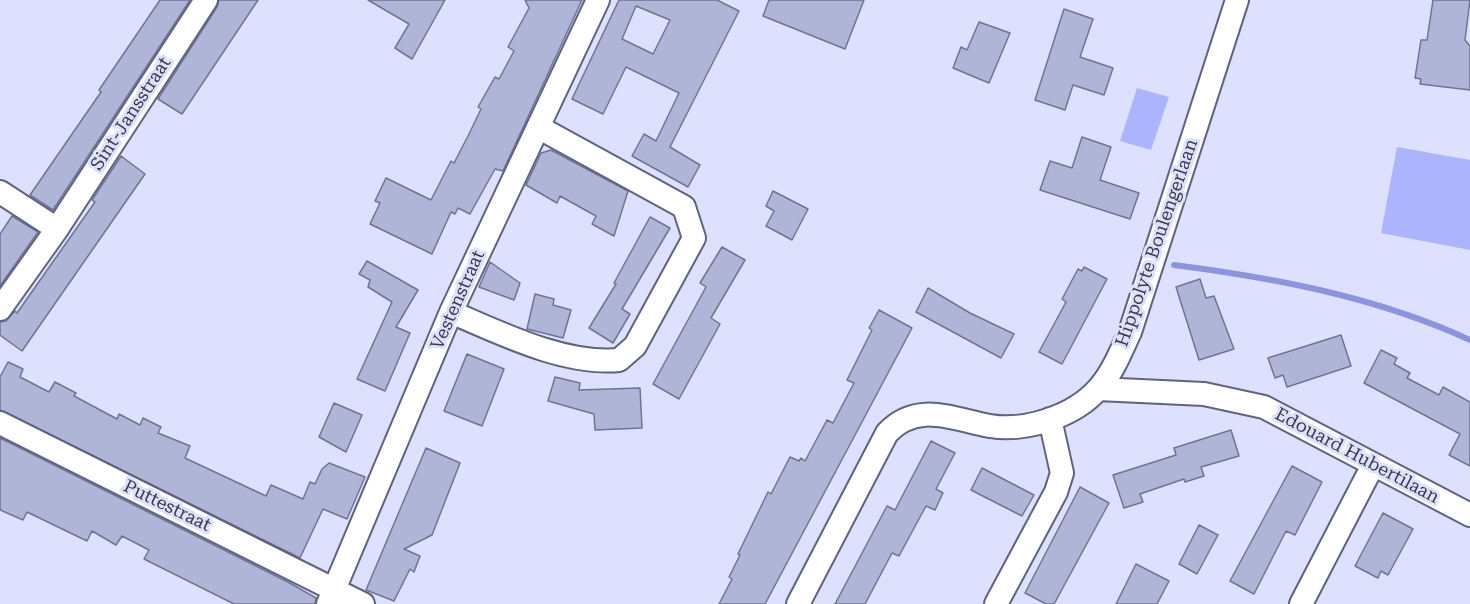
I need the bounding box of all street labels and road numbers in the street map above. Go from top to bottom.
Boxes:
street label: Sint-Jansstraat [86,53,176,175]
street label: Hippolyte Boulengerlaan [1111,136,1203,350]
street label: Vestenstraat [426,247,490,353]
street label: Edouard Hubertilaan [1271,404,1443,508]
street label: Puttestraat [120,476,214,536]

